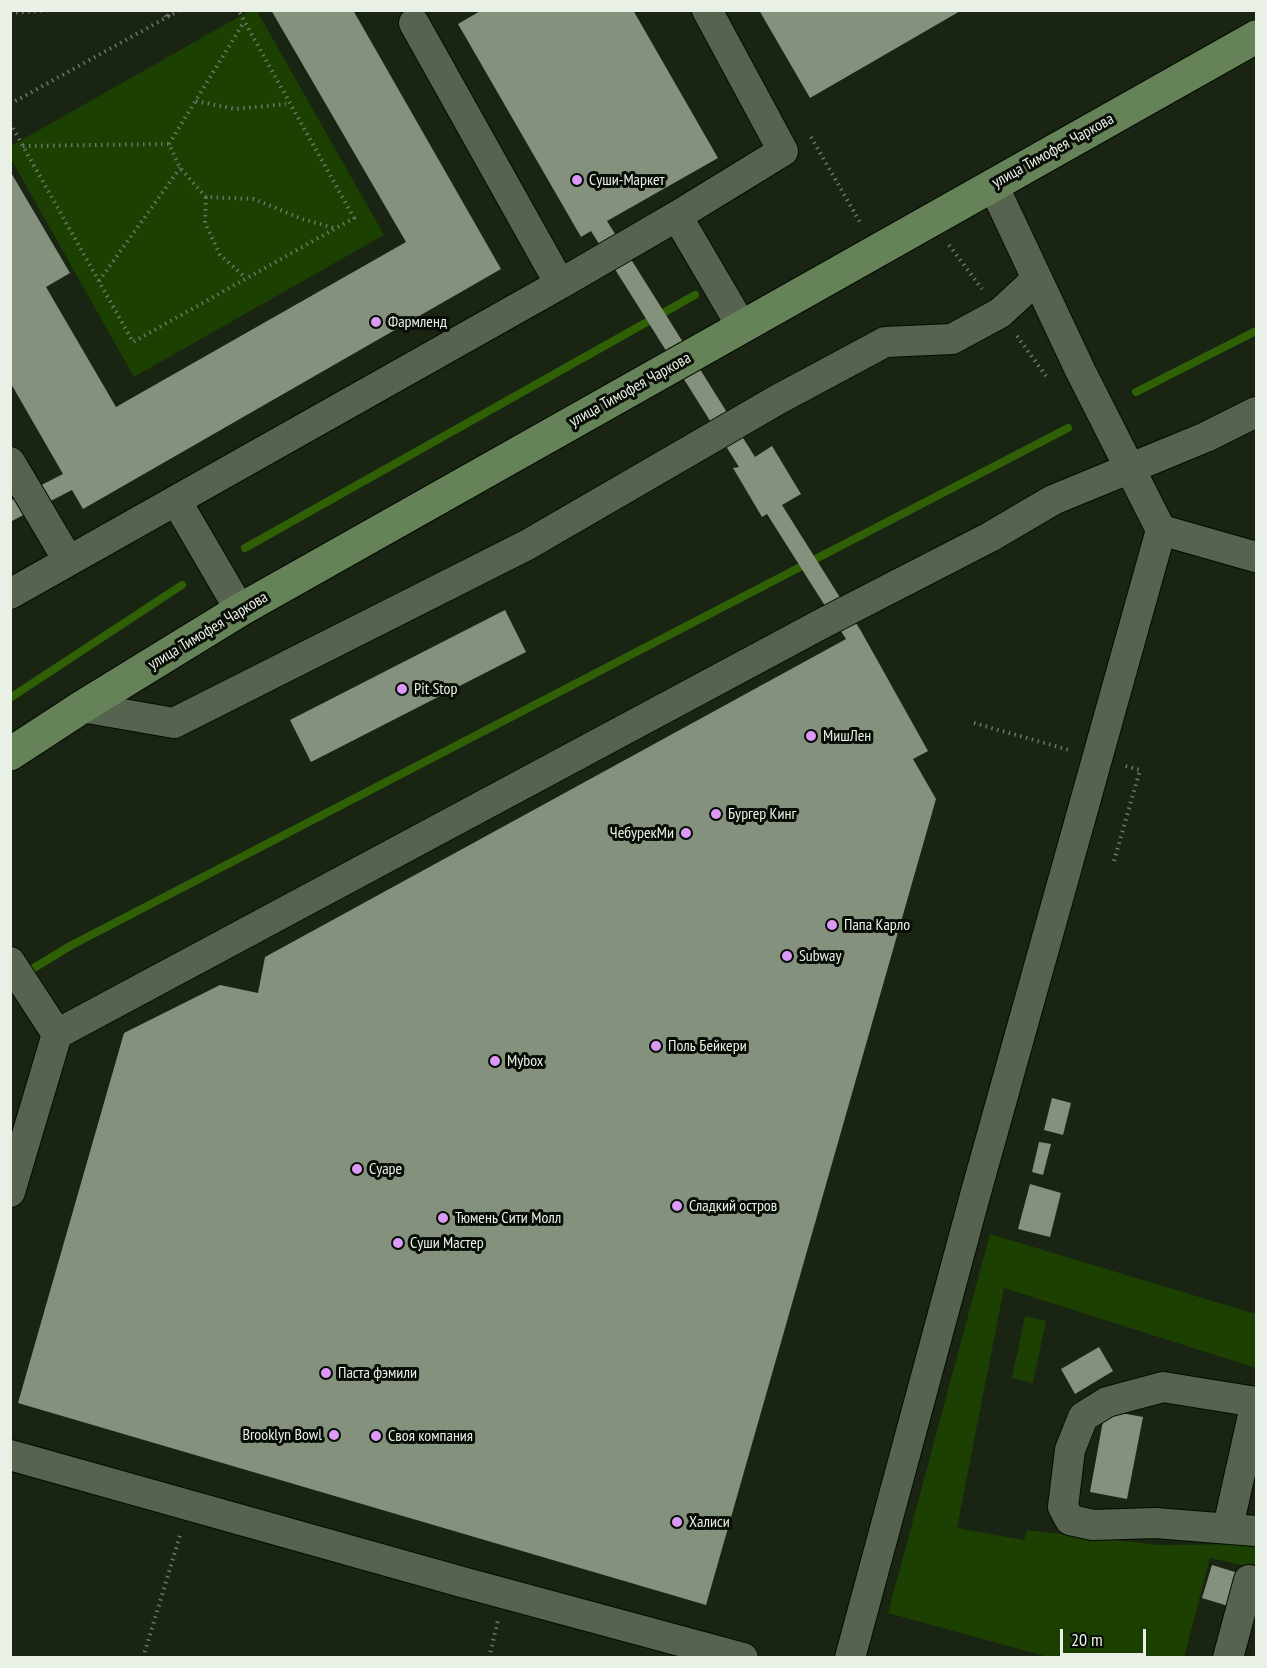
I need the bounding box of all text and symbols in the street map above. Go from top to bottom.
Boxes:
street label: улица Тимофея Чаркова [989,110,1117,192]
place label: Суши-Маркет [589,170,665,190]
marker: Суши-Маркет [570,173,584,187]
place label: Фармленд [388,312,447,332]
marker: Фармленд [369,315,383,329]
street label: улица Тимофея Чаркова [566,349,694,431]
street label: улица Тимофея Чаркова [145,588,271,674]
place label: Pit Stop [414,679,457,699]
marker: Pit Stop [395,682,409,696]
place label: МишЛен [823,726,871,746]
marker: МишЛен [804,729,818,743]
place label: Бургер Кинг [728,804,796,824]
marker: Бургер Кинг [709,807,723,821]
place label: ЧебурекМи [610,823,674,843]
marker: ЧебурекМи [679,826,693,840]
place label: Папа Карло [844,915,910,935]
marker: Папа Карло [825,918,839,932]
place label: Subway [799,946,841,966]
marker: Subway [780,949,794,963]
place label: Поль Бейкери [668,1036,747,1056]
marker: Поль Бейкери [649,1039,663,1053]
place label: Mybox [507,1051,543,1071]
marker: Mybox [488,1054,502,1068]
place label: Суаре [369,1159,402,1179]
marker: Суаре [350,1162,364,1176]
place label: Сладкий остров [689,1196,777,1216]
marker: Сладкий остров [670,1199,684,1213]
place label: Тюмень Сити Молл [455,1208,561,1228]
marker: Тюмень Сити Молл [436,1211,450,1225]
place label: Суши Мастер [410,1233,484,1253]
marker: Суши Мастер [391,1236,405,1250]
place label: Паста фэмили [338,1363,417,1383]
marker: Паста фэмили [319,1366,333,1380]
place label: Brooklyn Bowl [242,1425,322,1445]
place label: Своя компания [388,1426,473,1446]
marker: Brooklyn Bowl [327,1428,341,1442]
marker: Своя компания [369,1429,383,1443]
place label: Халиси [689,1512,730,1532]
marker: Халиси [670,1515,684,1529]
scale bar [1063,1617,1148,1655]
text: 20 m [1071,1628,1103,1651]

